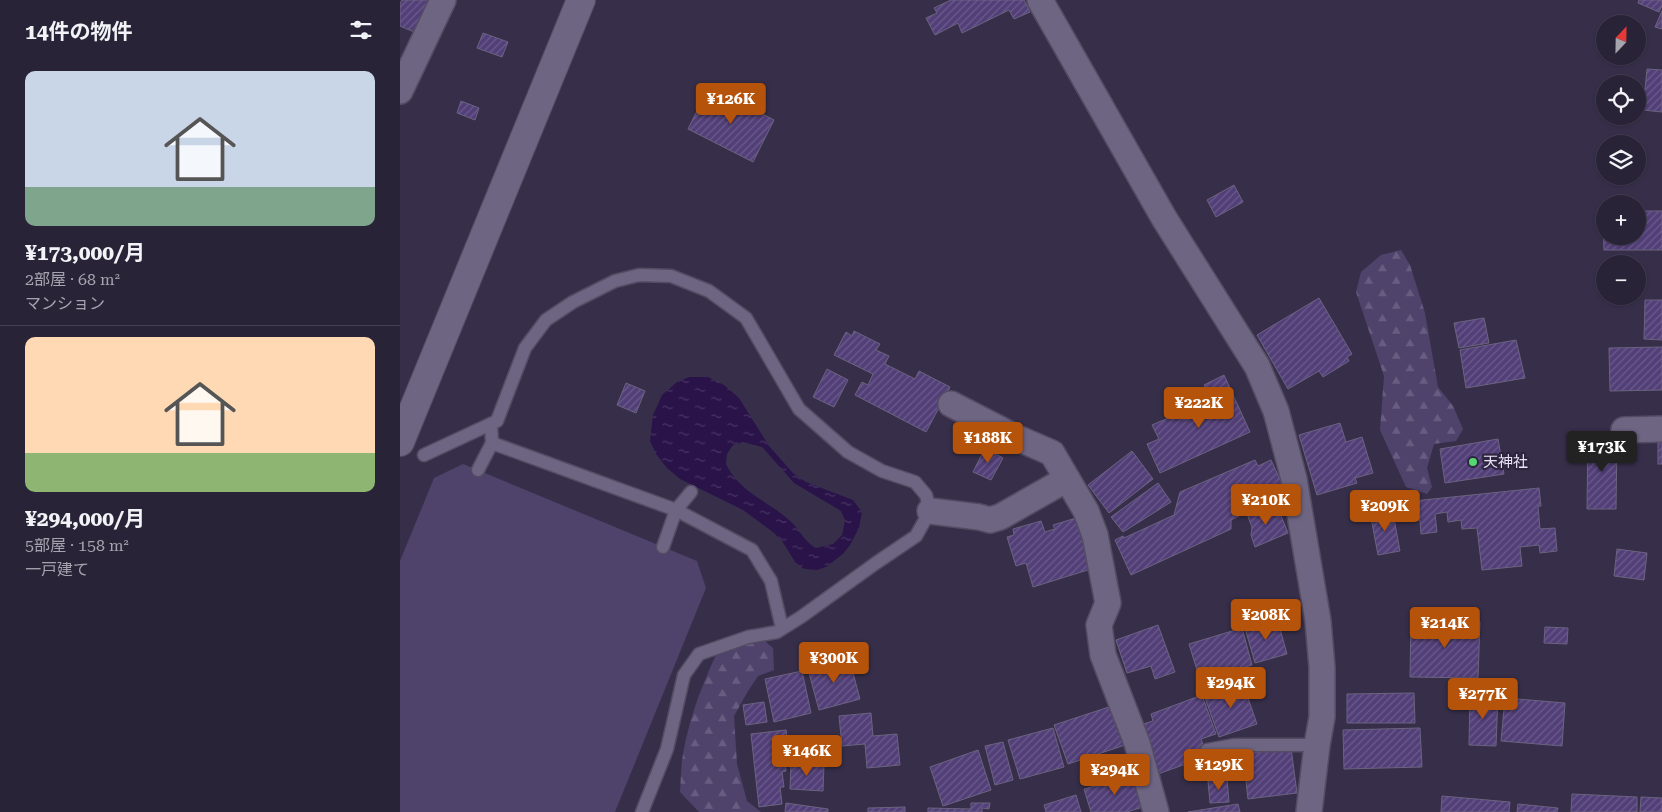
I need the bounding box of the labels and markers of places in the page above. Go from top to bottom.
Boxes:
pin: ¥126K [696,82,766,125]
pin: ¥222K [1164,386,1234,429]
pin: ¥188K [953,422,1023,464]
pin: ¥173K [1567,430,1637,473]
place label: 天神社 [1483,453,1528,471]
marker: 天神社 [1467,456,1479,468]
pin: ¥210K [1231,484,1301,526]
pin: ¥209K [1350,490,1420,532]
pin: ¥208K [1231,598,1301,641]
pin: ¥214K [1410,606,1480,649]
pin: ¥300K [799,642,869,684]
pin: ¥294K [1196,666,1266,709]
pin: ¥277K [1448,678,1518,720]
pin: ¥146K [772,734,842,777]
pin: ¥129K [1184,748,1254,791]
pin: ¥294K [1080,754,1150,796]

